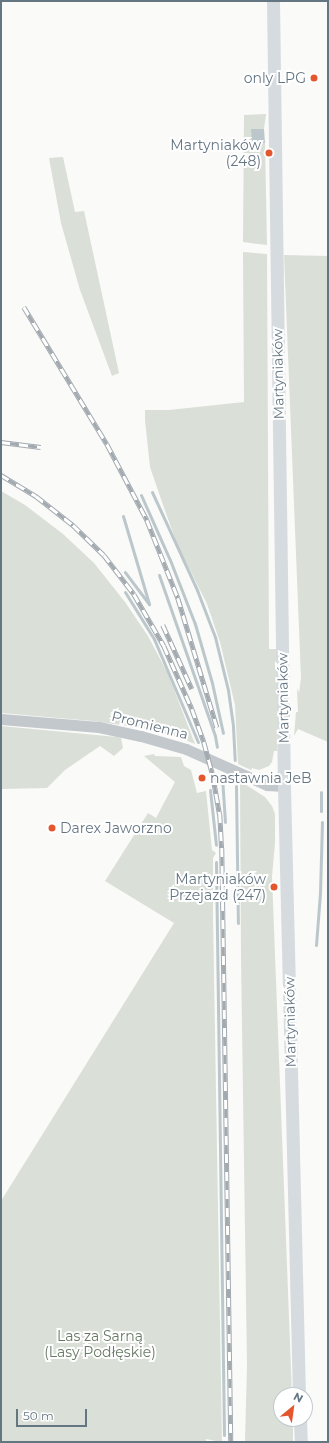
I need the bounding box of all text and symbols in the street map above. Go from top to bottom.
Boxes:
place label: only LPG [244,70,306,86]
marker: only LPG [309,73,319,83]
place label: Martyniaków (248) [170,137,261,170]
marker: Martyniaków (248) [264,148,274,158]
street label: Martyniaków [269,329,287,419]
street label: Martyniaków [274,653,292,743]
street label: Promienna [110,707,190,743]
place label: nastawnia JeB [210,770,312,786]
marker: nastawnia JeB [197,773,207,783]
place label: Darex Jaworzno [60,820,172,836]
marker: Darex Jaworzno [47,823,57,833]
place label: Martyniaków Przejazd (247) [169,871,266,904]
marker: Martyniaków Przejazd (247) [269,882,279,892]
street label: Martyniaków [281,977,299,1067]
park label: Las za Sarną (Lasy Podłęskie) [44,1328,156,1360]
north arrow [273,1387,313,1427]
text: N [291,1389,306,1406]
scale bar [18,1401,89,1427]
text: 50 m [23,1408,54,1423]

